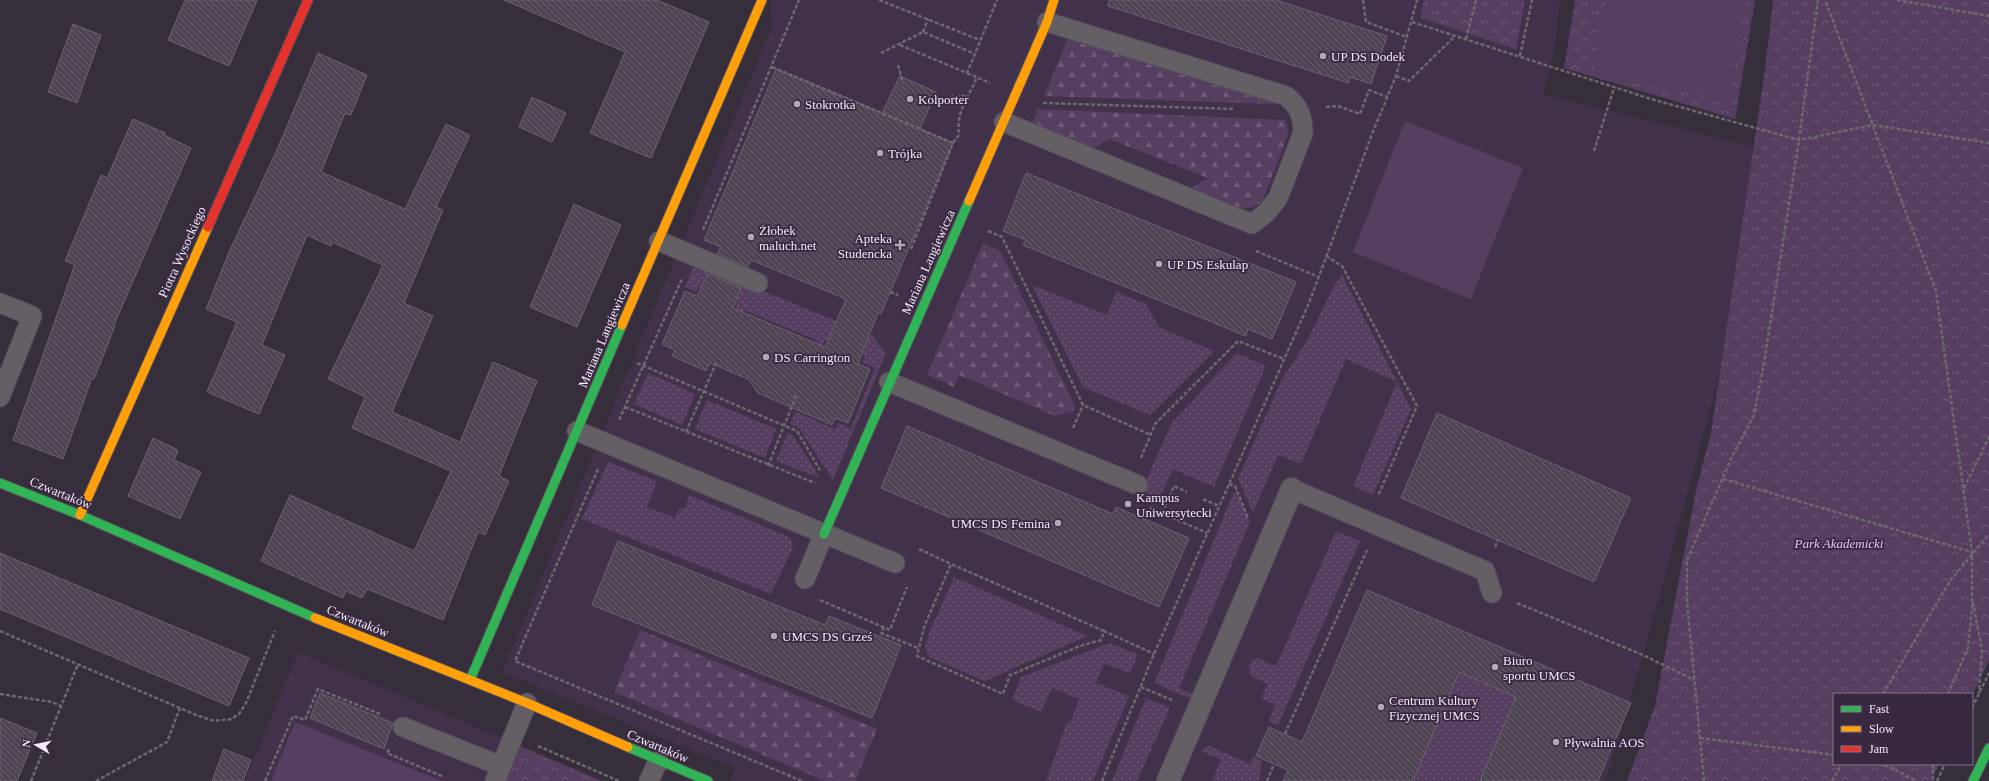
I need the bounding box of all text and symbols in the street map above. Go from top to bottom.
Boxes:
place label: UP DS Dodek [1331,49,1405,64]
marker: UP DS Dodek [1318,51,1328,61]
place label: Kolporter [918,92,969,107]
marker: Kolporter [905,94,915,104]
place label: Stokrotka [805,97,856,112]
marker: Stokrotka [792,99,802,109]
place label: Trójka [888,146,922,161]
marker: Trójka [875,148,885,158]
street label: Piotra Wysockiego [155,204,209,300]
street label: Mariana Langiewicza [898,207,958,317]
place label: Żłobek maluch.net [759,223,817,253]
place label: Apteka Studencka [838,231,892,261]
marker: Żłobek maluch.net [746,232,756,242]
marker: Apteka Studencka [895,240,905,250]
place label: UP DS Eskulap [1167,257,1248,272]
marker: UP DS Eskulap [1154,259,1164,269]
street label: Mariana Langiewicza [575,280,633,390]
place label: DS Carrington [774,350,851,365]
marker: DS Carrington [761,352,771,362]
street label: Czwartaków [28,474,95,512]
place label: Kampus Uniwersytecki [1136,490,1212,520]
marker: Kampus Uniwersytecki [1123,499,1133,509]
place label: UMCS DS Femina [951,516,1050,531]
marker: UMCS DS Femina [1053,518,1063,528]
park label: Park Akademicki [1794,536,1884,551]
street label: Czwartaków [325,602,392,640]
place label: UMCS DS Grześ [782,629,872,644]
marker: UMCS DS Grześ [769,631,779,641]
place label: Biuro sportu UMCS [1503,653,1576,683]
marker: Biuro sportu UMCS [1490,662,1500,672]
place label: Centrum Kultury Fizycznej UMCS [1389,693,1480,723]
legend [1833,693,1973,765]
marker: Centrum Kultury Fizycznej UMCS [1376,702,1386,712]
text: Fast [1869,702,1890,716]
text: Slow [1869,722,1894,736]
north arrow [16,725,56,765]
street label: Czwartaków [625,726,692,766]
place label: Pływalnia AOS [1564,735,1645,750]
marker: Pływalnia AOS [1551,737,1561,747]
text: N [20,739,33,748]
text: Jam [1869,742,1889,756]

